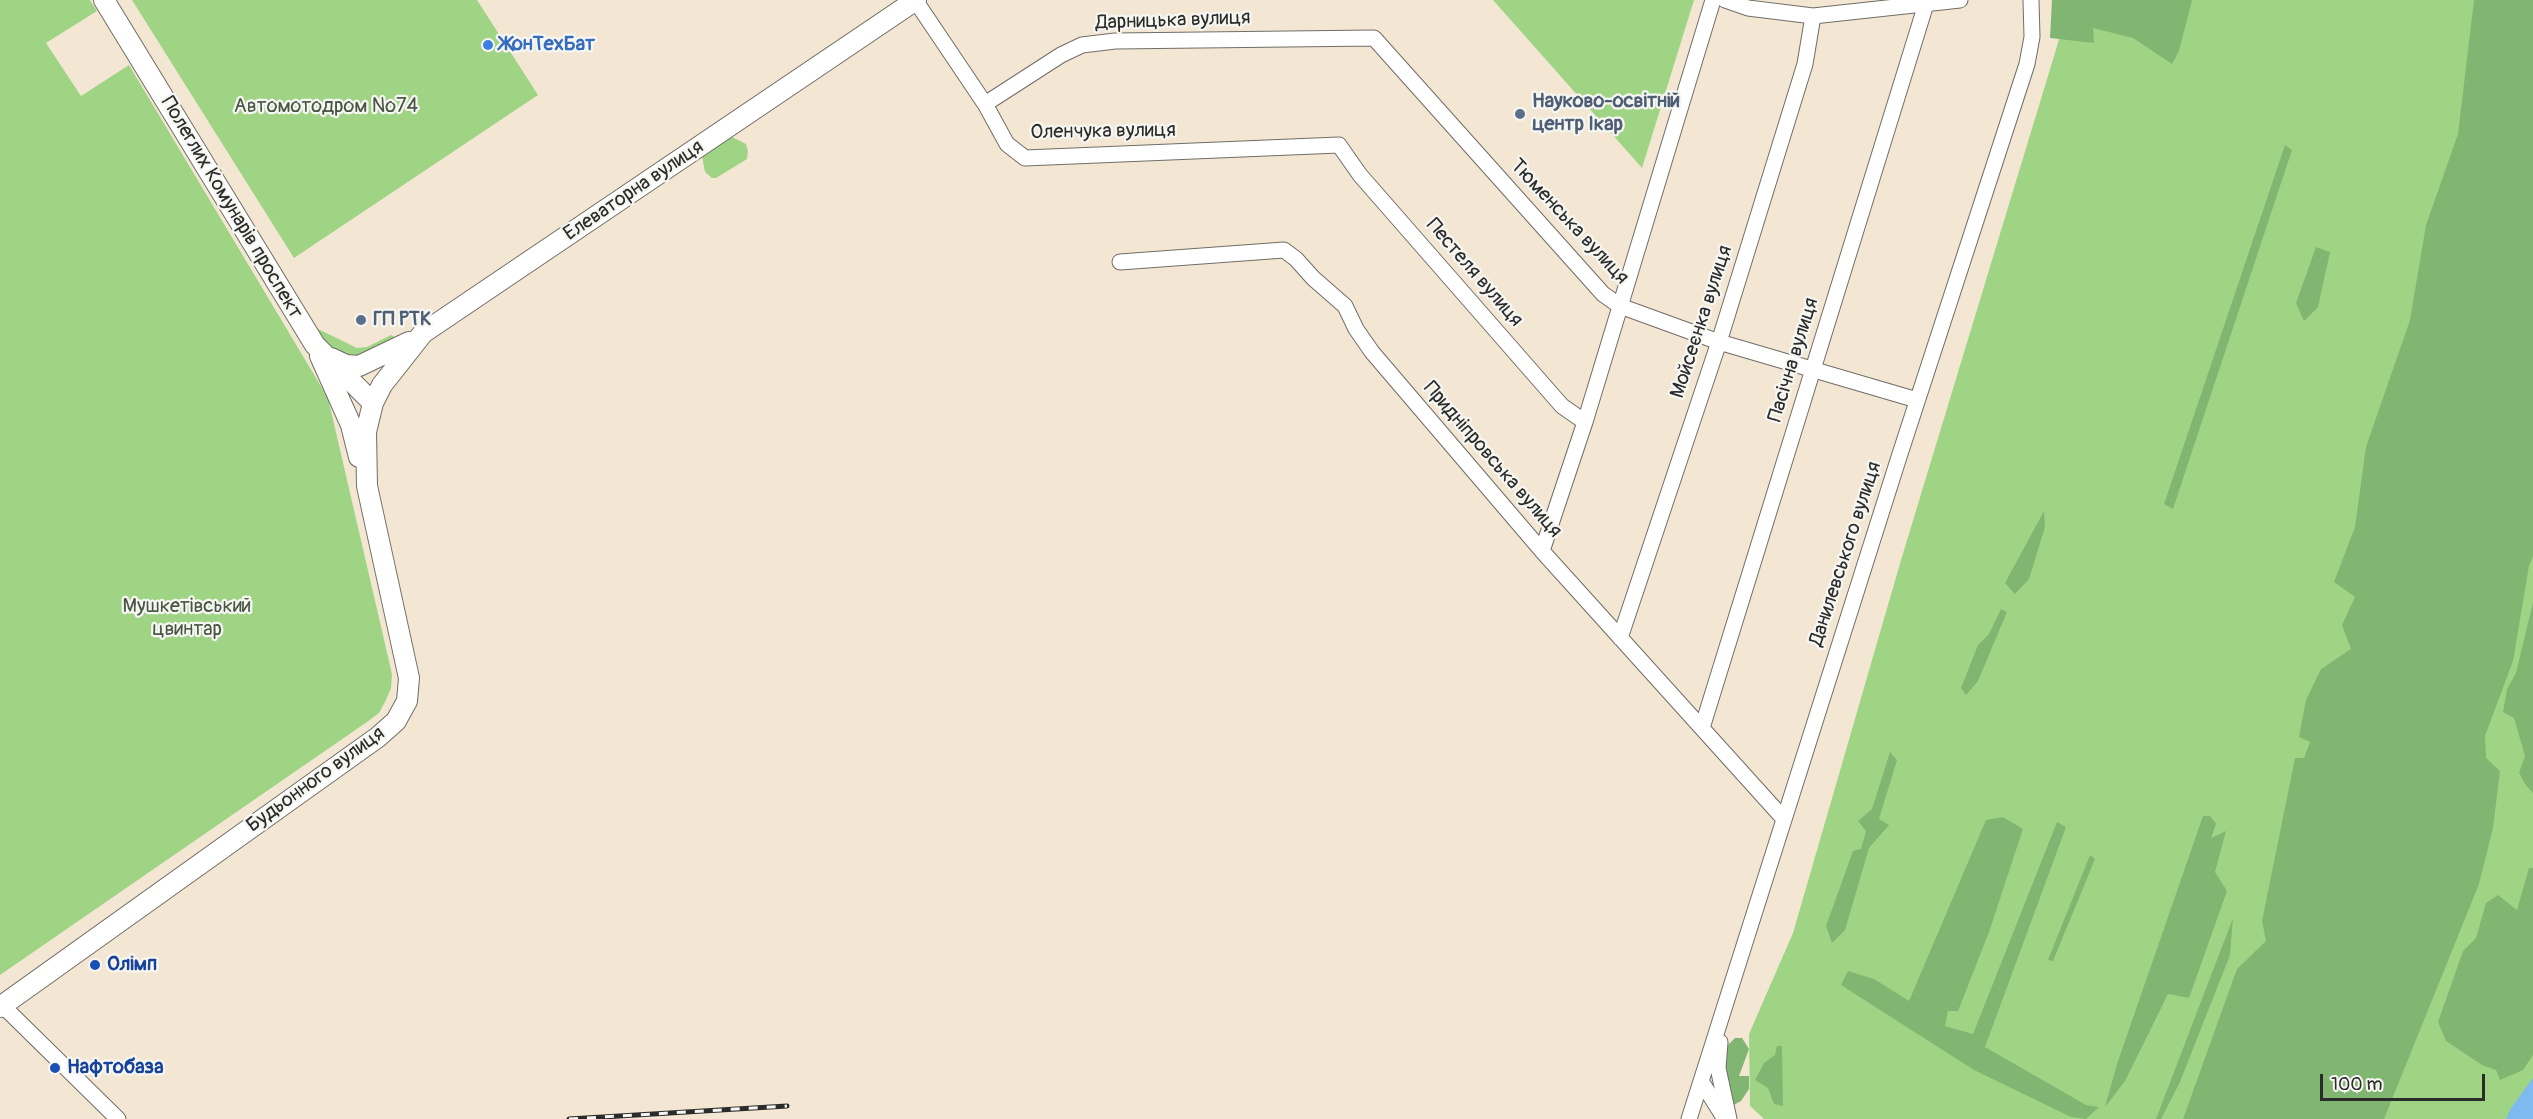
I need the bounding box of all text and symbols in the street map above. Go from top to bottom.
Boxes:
street label: Дарницька вулиця [1095,6,1251,36]
place label: ЖонТехБат [500,33,595,57]
marker: ЖонТехБат [481,38,495,52]
place label: Науково-освітній центр Ікар [1532,90,1680,137]
street label: Полеглих Комунарів проспект [155,93,307,323]
park label: Автомотодром №74 [234,95,418,119]
marker: Науково-освітній центр Ікар [1513,107,1527,121]
street label: Оленчука вулиця [1030,119,1176,145]
street label: Елеваторна вулиця [560,135,708,247]
street label: Тюменська вулиця [1505,154,1633,290]
street label: Пестеля вулиця [1420,214,1528,332]
street label: Мойсеєнка вулиця [1666,243,1738,401]
street label: Пасічна вулиця [1764,295,1824,425]
place label: ГП РТК [373,308,431,332]
marker: ГП РТК [354,313,368,327]
street label: Придніпровська вулиця [1418,377,1566,543]
street label: Данилевського вулиця [1805,459,1887,649]
park label: Мушкетівський цвинтар [123,595,251,642]
street label: Будьонного вулиця [242,722,390,838]
place label: Олімп [107,953,157,977]
marker: Олімп [88,958,102,972]
place label: Нафтобаза [67,1056,164,1080]
marker: Нафтобаза [48,1061,62,1075]
scale bar [2323,1062,2488,1100]
text: 100 m [2331,1073,2383,1096]

